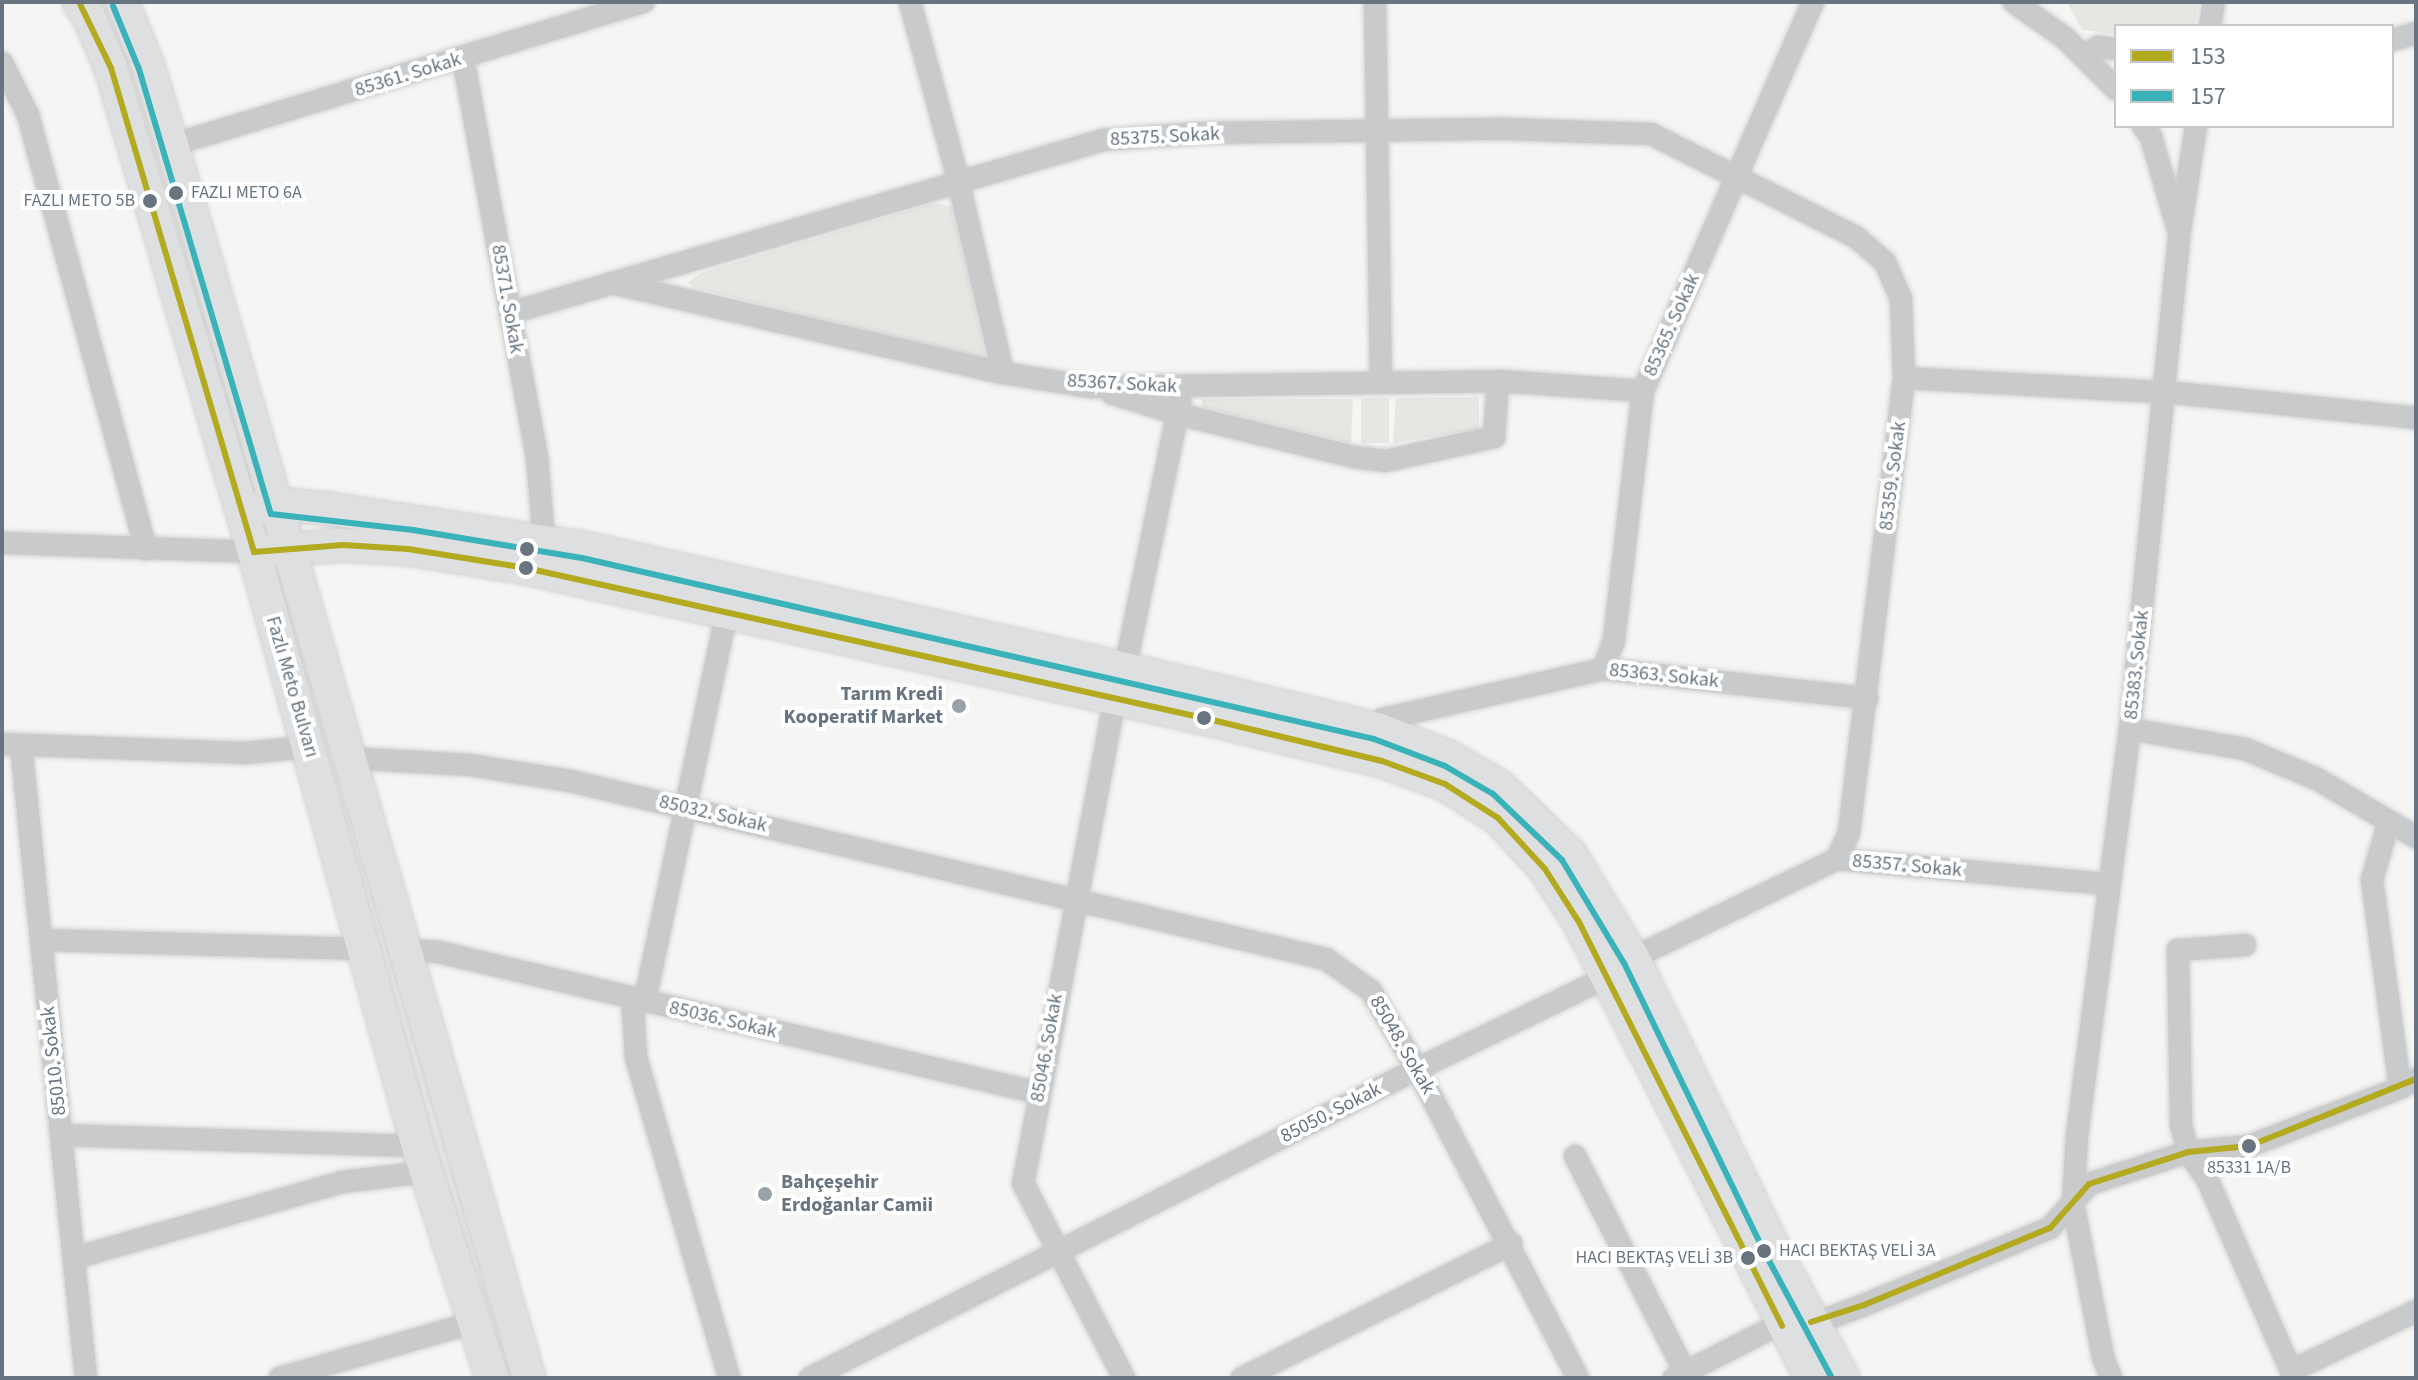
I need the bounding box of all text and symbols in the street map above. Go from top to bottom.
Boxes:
legend [2114,24,2394,128]
text: 153 [2190,39,2226,74]
street label: 85361. Sokak [352,47,464,103]
text: 157 [2190,79,2226,114]
street label: 85375. Sokak [1110,122,1220,152]
place label: FAZLI METO 6A [191,182,302,204]
marker: FAZLI METO 6A [168,185,184,201]
place label: FAZLI METO 5B [23,190,135,212]
marker: FAZLI METO 5B [142,193,158,209]
street label: 85371. Sokak [486,243,528,355]
street label: 85365. Sokak [1639,270,1705,380]
street label: 85367. Sokak [1067,369,1177,399]
street label: 85359. Sokak [1874,420,1912,532]
unlabelled marker [519,541,535,557]
unlabelled marker [518,560,534,576]
street label: 85383. Sokak [2119,609,2155,721]
street label: Fazlı Meto Bulvarı [260,613,324,761]
street label: 85363. Sokak [1608,658,1720,694]
place label: Tarım Kredi Kooperatif Market [784,682,943,729]
marker: Tarım Kredi Kooperatif Market [950,697,968,715]
unlabelled marker [1196,710,1212,726]
street label: 85032. Sokak [657,790,769,838]
street label: 85357. Sokak [1851,849,1963,883]
street label: 85048. Sokak [1364,991,1440,1099]
street label: 85046. Sokak [1026,992,1068,1104]
street label: 85036. Sokak [667,996,779,1044]
street label: 85010. Sokak [36,1005,72,1117]
street label: 85050. Sokak [1277,1077,1385,1149]
marker: 85331 1A/B [2241,1138,2257,1154]
place label: 85331 1A/B [2207,1157,2291,1179]
place label: Bahçeşehir Erdoğanlar Camii [781,1170,933,1217]
marker: Bahçeşehir Erdoğanlar Camii [756,1185,774,1203]
place label: HACI BEKTAŞ VELİ 3A [1779,1240,1936,1262]
marker: HACI BEKTAŞ VELİ 3A [1756,1243,1772,1259]
place label: HACI BEKTAŞ VELİ 3B [1576,1247,1733,1269]
marker: HACI BEKTAŞ VELİ 3B [1740,1250,1756,1266]

